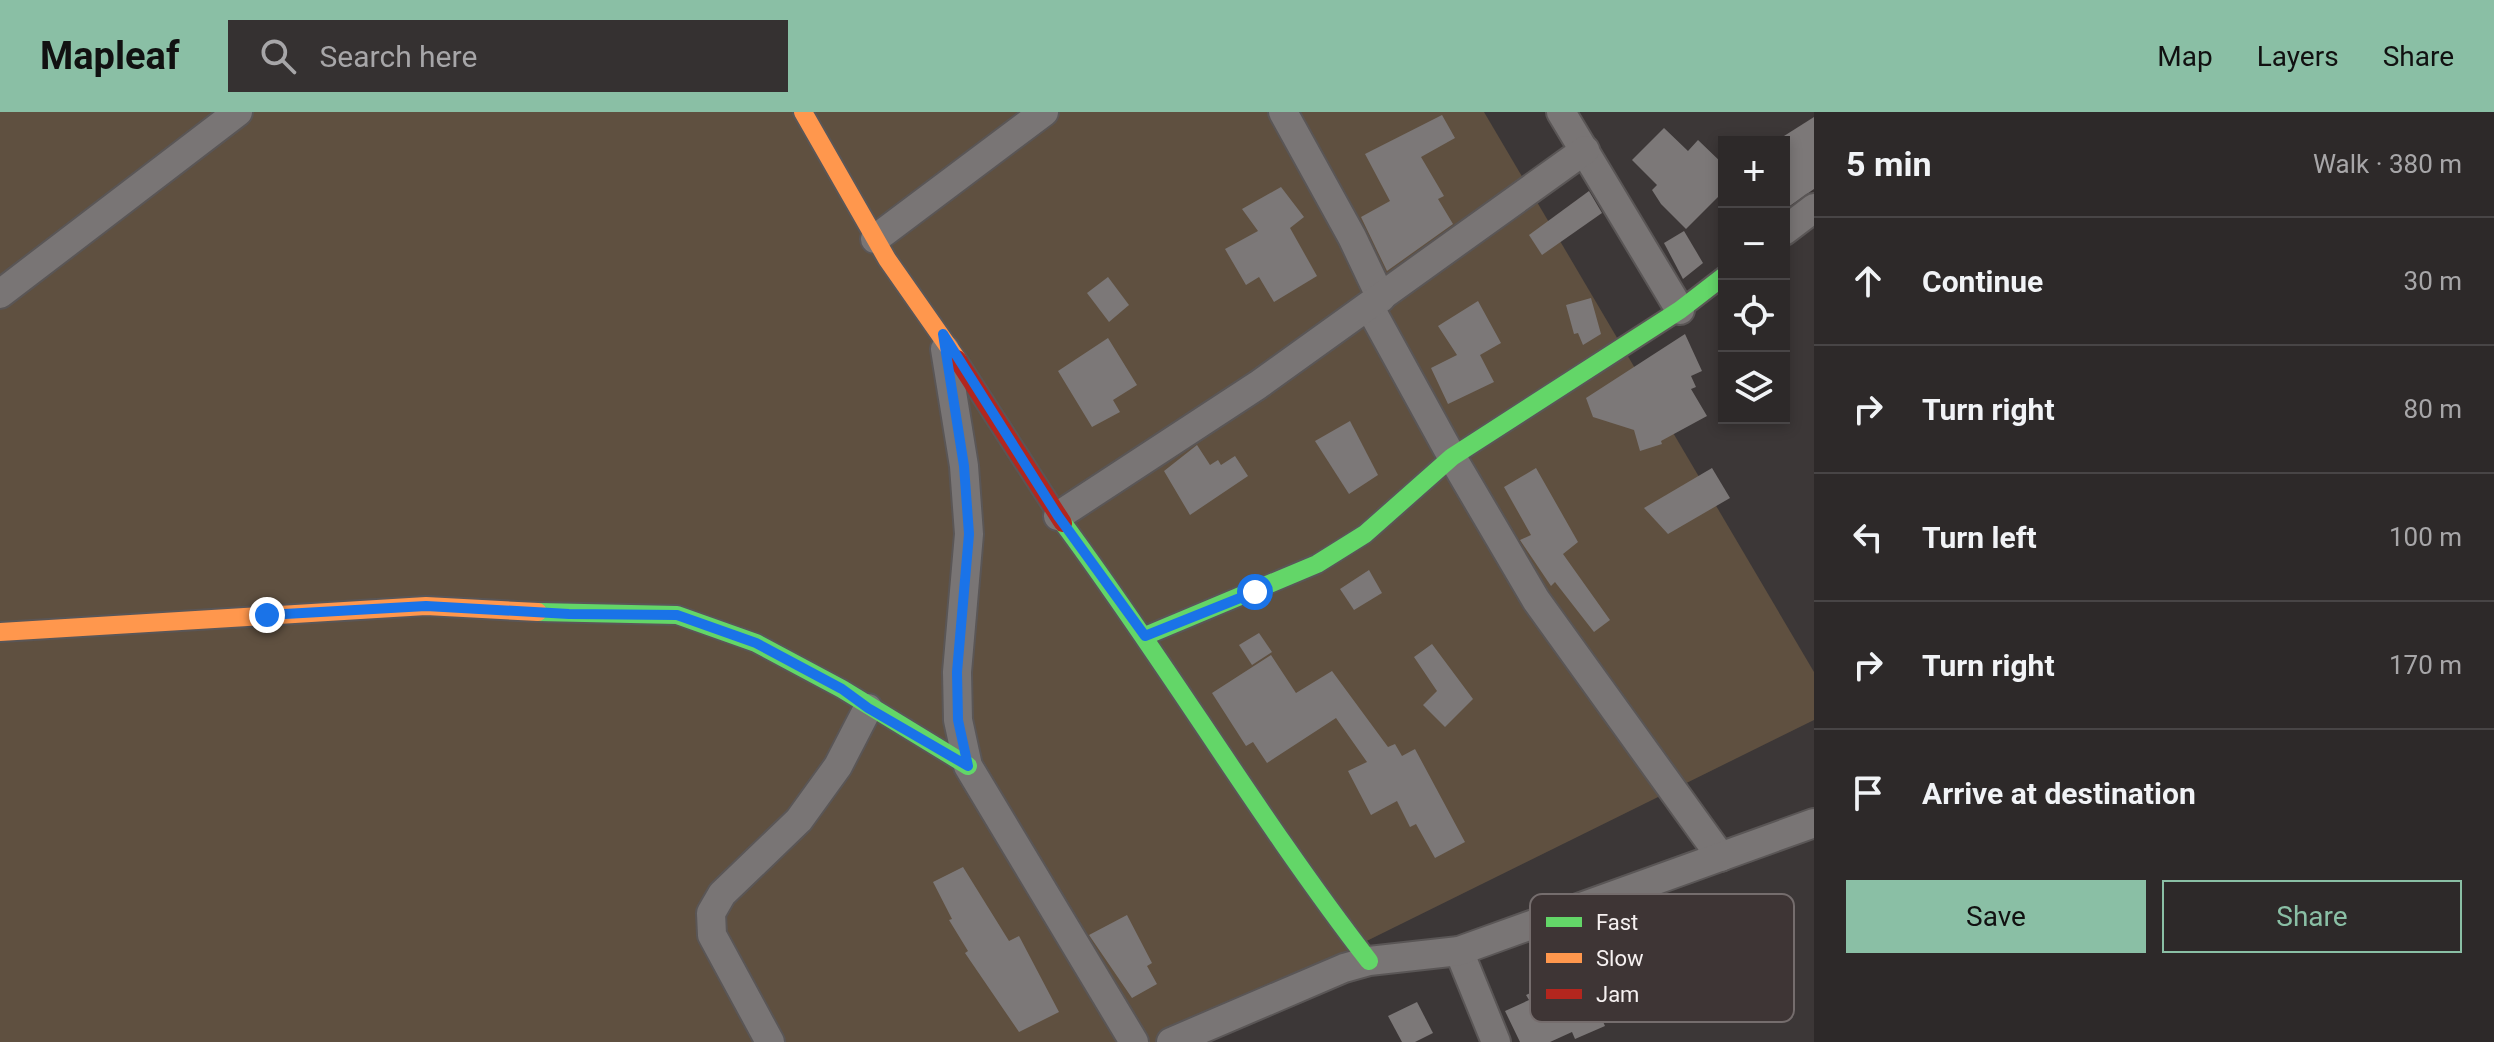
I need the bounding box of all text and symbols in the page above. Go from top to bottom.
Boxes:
search box [228,20,788,92]
text: Mapleaf [40,34,180,78]
icon: search [256,34,300,78]
text: Search here [320,39,477,74]
text: Map [2157,40,2213,73]
text: Layers [2257,40,2339,73]
text: Share [2383,40,2454,73]
map controls [1718,136,1790,424]
button: + [1718,136,1790,208]
text: 5 min [1846,144,1931,184]
text: Walk · 380 m [2313,149,2462,179]
button: − [1718,208,1790,280]
icon: ahead [1846,259,1890,303]
text: Continue [1922,264,2043,299]
text: 30 m [2404,266,2462,296]
button: locate [1718,280,1790,352]
button: layers [1718,352,1790,424]
icon: right [1846,387,1890,431]
text: Turn right [1922,392,2055,427]
text: 80 m [2404,394,2462,424]
icon: left [1846,515,1890,559]
text: Turn left [1922,520,2037,555]
text: 100 m [2389,522,2462,552]
route start [1237,574,1273,610]
route end [249,597,285,633]
icon: right [1846,643,1890,687]
text: Turn right [1922,648,2055,683]
text: 170 m [2389,650,2462,680]
icon: arrive [1846,771,1890,815]
text: Arrive at destination [1922,776,2196,811]
button: Save [1846,880,2146,953]
button: Share [2162,880,2462,953]
legend [1530,894,1794,1022]
text: Fast [1596,910,1638,935]
text: Slow [1596,946,1644,971]
text: Jam [1596,982,1639,1007]

